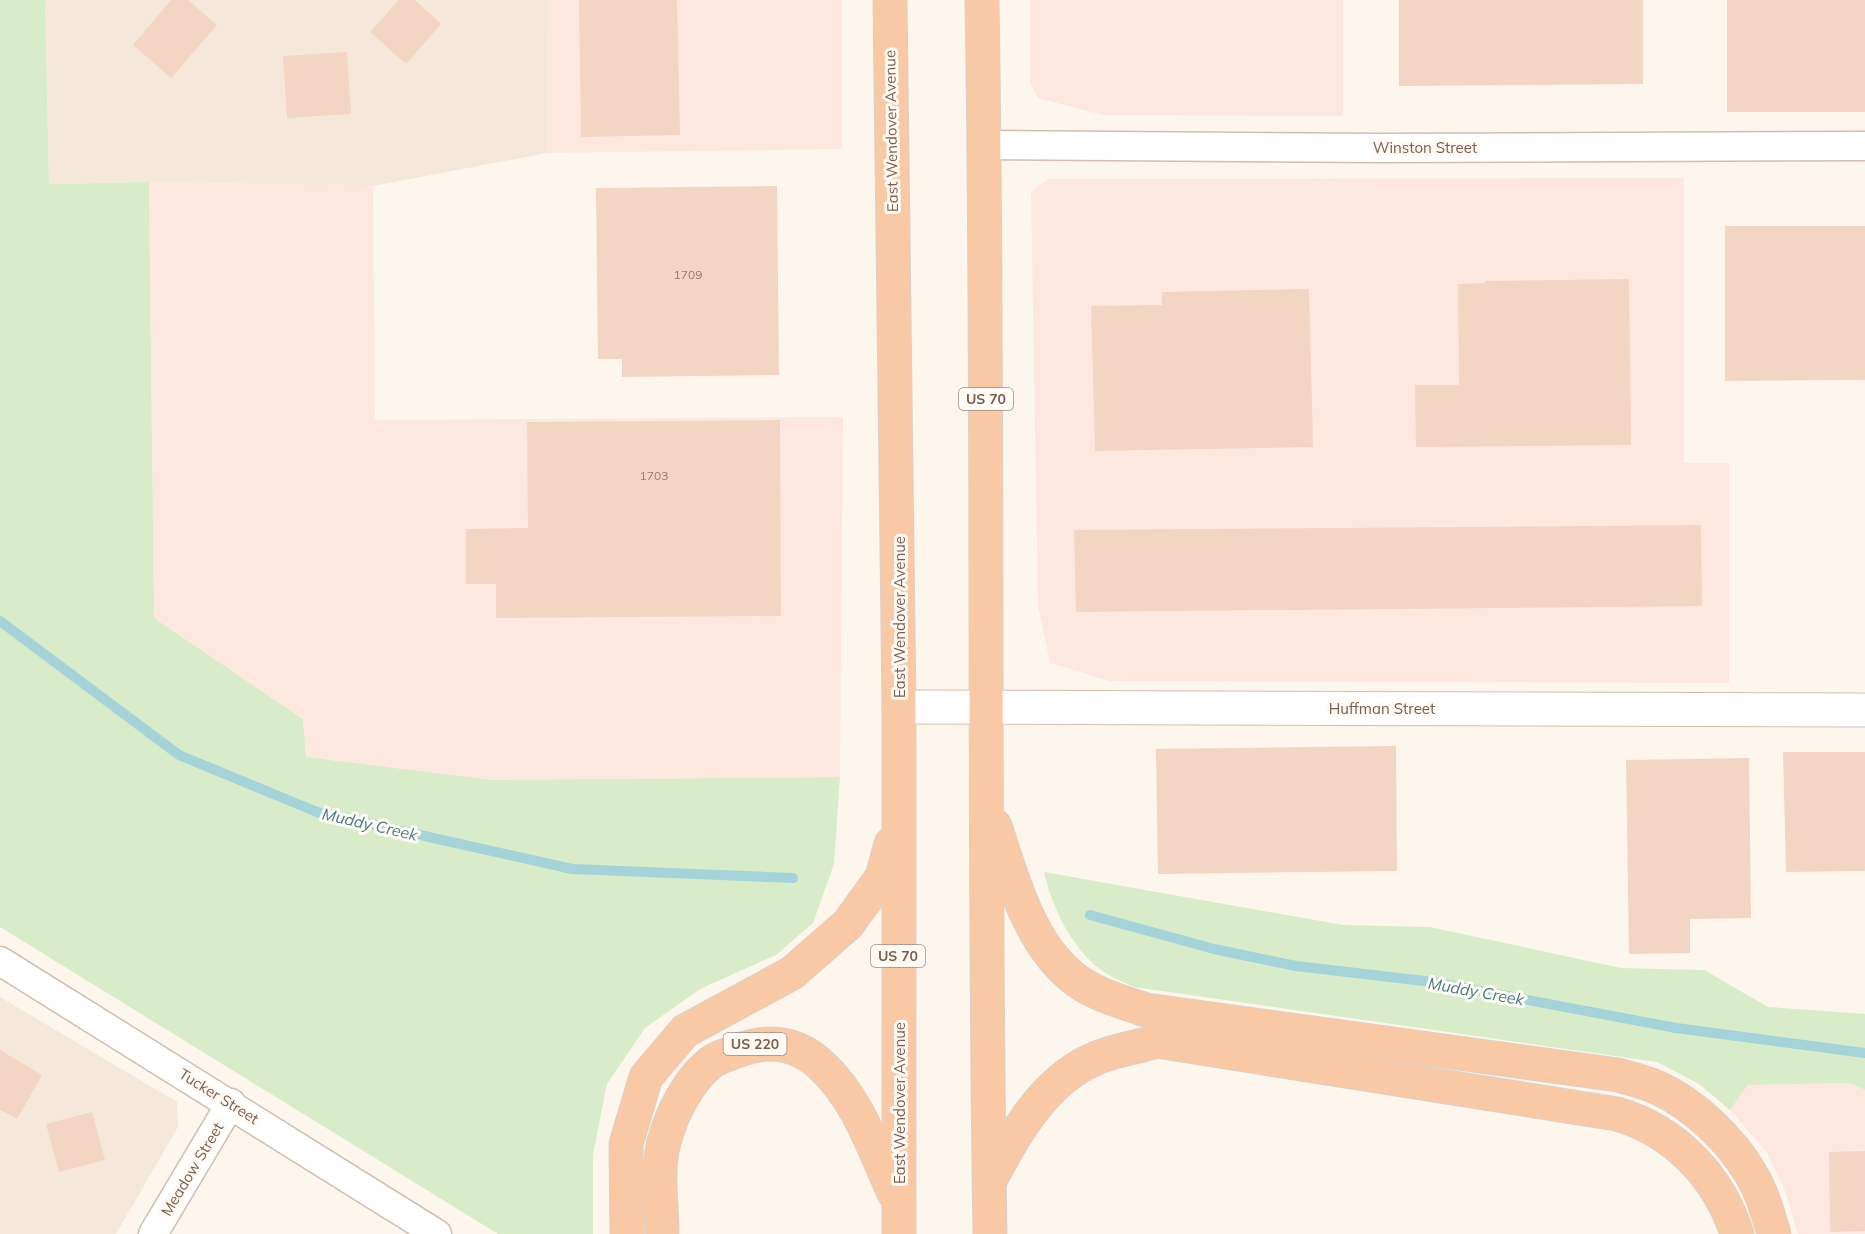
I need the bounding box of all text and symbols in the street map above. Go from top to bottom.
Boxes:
street label: East Wendover Avenue [880,50,902,212]
street label: Winston Street [1373,138,1477,157]
house number: 1709 [674,267,702,282]
road number: US 70 [959,388,1013,410]
house number: 1703 [640,468,668,483]
street label: East Wendover Avenue [890,536,909,698]
street label: Huffman Street [1329,699,1435,718]
water label: Muddy Creek [320,803,420,845]
road number: US 70 [871,945,925,967]
water label: Muddy Creek [1426,973,1526,1009]
street label: East Wendover Avenue [890,1022,909,1184]
road number: US 220 [724,1033,786,1055]
street label: Tucker Street [176,1064,262,1128]
street label: Meadow Street [157,1119,227,1219]

